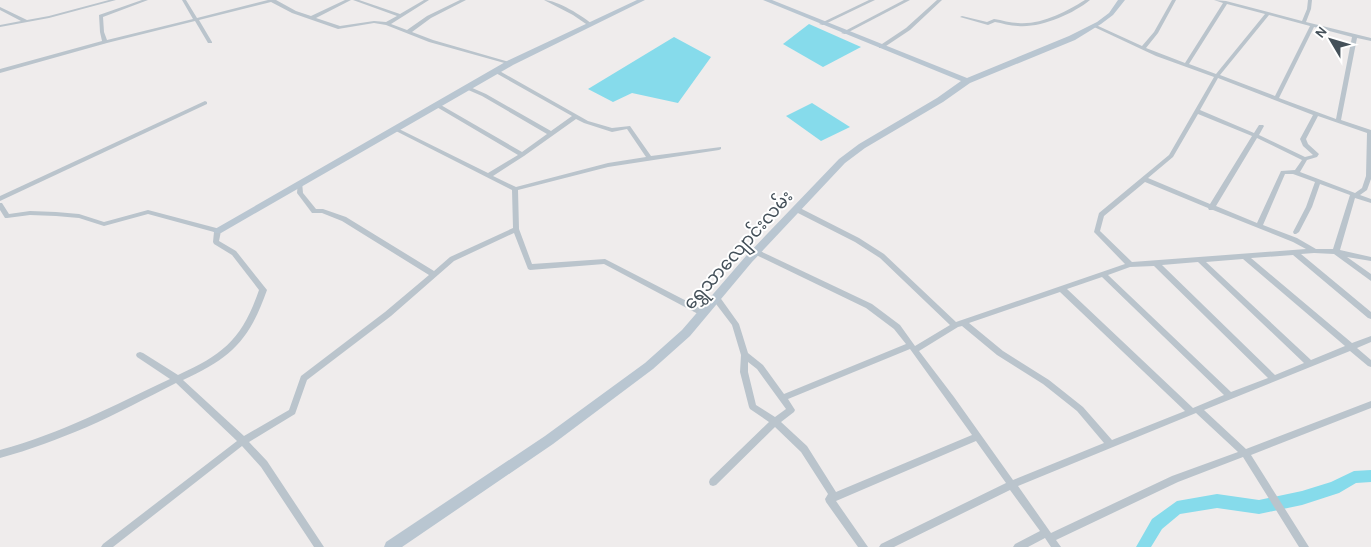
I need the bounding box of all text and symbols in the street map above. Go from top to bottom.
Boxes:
north arrow [1306,15,1356,65]
text: N [1311,23,1331,41]
street label: ရွှေသာလျောင်းလမ်း [677,185,800,317]

